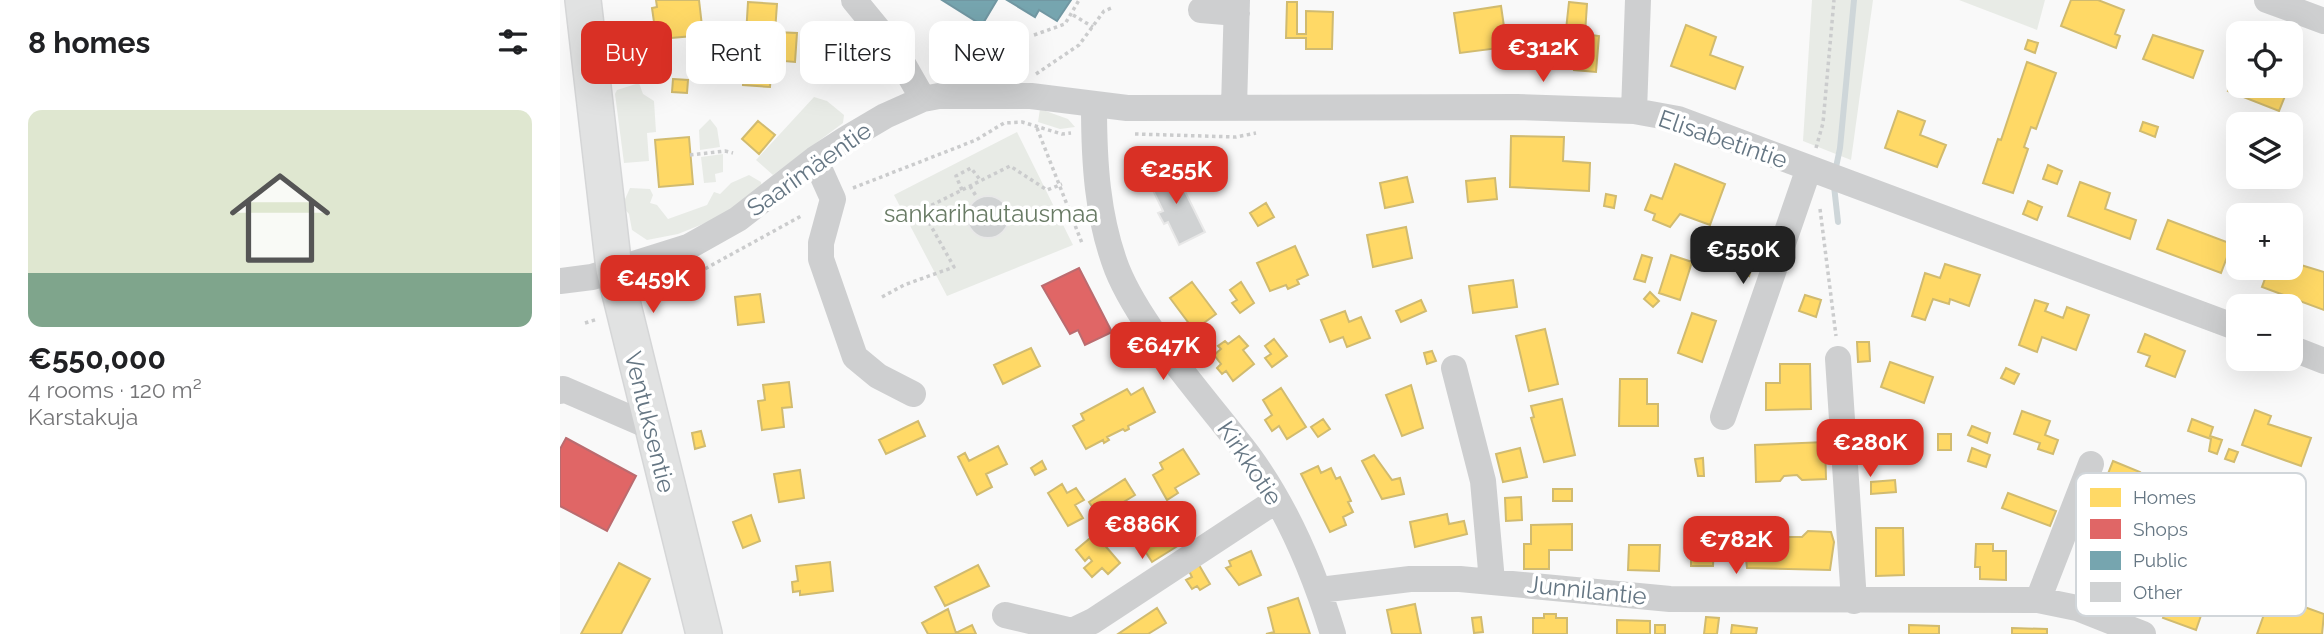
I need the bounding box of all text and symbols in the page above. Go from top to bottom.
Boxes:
chip: Buy [581,21,672,84]
chip: Rent [686,21,786,84]
chip: Filters [800,21,915,84]
chip: New [929,21,1029,84]
map controls [2226,21,2303,371]
button: locate [2226,21,2303,98]
icon: filters [494,23,532,61]
pin: €312K [1494,24,1592,84]
text: 8 homes [28,25,150,60]
text: €312K [1508,33,1578,60]
street label: Elisabetintie [1655,103,1791,175]
button: layers [2226,112,2303,189]
street label: Saarimäentie [741,116,877,222]
pin: €255K [1127,146,1225,206]
icon: home [217,155,343,281]
text: €255K [1140,155,1212,182]
park label: sankarihautausmaa [884,199,1098,228]
button: + [2226,203,2303,280]
pin: €550K [1694,226,1792,286]
text: €550K [1706,235,1780,262]
pin: €459K [604,256,702,315]
text: €459K [616,264,690,291]
button: − [2226,294,2303,371]
pin: €647K [1114,322,1212,382]
text: €647K [1126,331,1200,358]
text: €550,000 [28,341,166,376]
street label: Ventuksentie [618,348,682,496]
text: 4 rooms · 120 m² [28,376,202,403]
text: Karstakuja [28,403,138,430]
street label: Kirkkotie [1211,415,1289,511]
pin: €280K [1821,420,1919,479]
text: €280K [1833,428,1907,455]
legend [2076,473,2306,616]
text: Homes [2133,486,2196,508]
pin: €886K [1093,502,1191,561]
text: €886K [1104,510,1180,537]
pin: €782K [1687,516,1785,576]
text: Shops [2133,518,2188,540]
text: €782K [1699,525,1773,552]
text: Public [2133,549,2188,571]
street label: Junnilantie [1526,569,1648,611]
text: Other [2133,581,2183,603]

